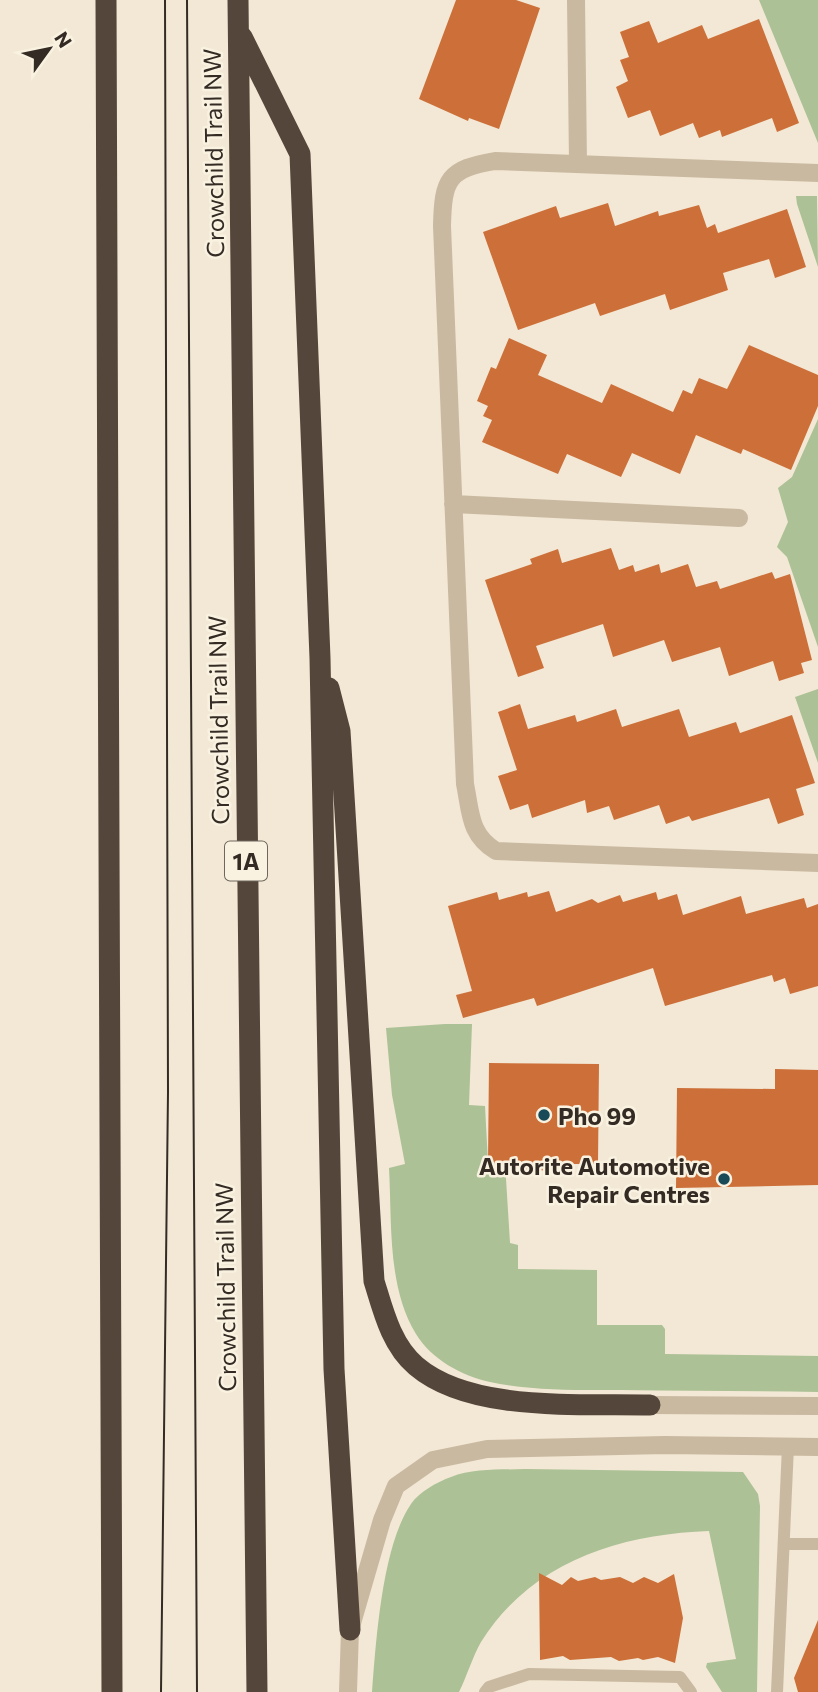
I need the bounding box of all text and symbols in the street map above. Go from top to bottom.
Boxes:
north arrow [14,14,84,84]
text: N [50,27,77,52]
street label: Crowchild Trail NW [197,48,229,258]
street label: Crowchild Trail NW [202,615,234,825]
road number: 1A [225,842,267,880]
place label: Pho 99 [558,1101,636,1130]
marker: Pho 99 [536,1107,552,1123]
place label: Autorite Automotive Repair Centres [479,1151,710,1208]
marker: Autorite Automotive Repair Centres [716,1171,732,1187]
street label: Crowchild Trail NW [209,1182,241,1392]

